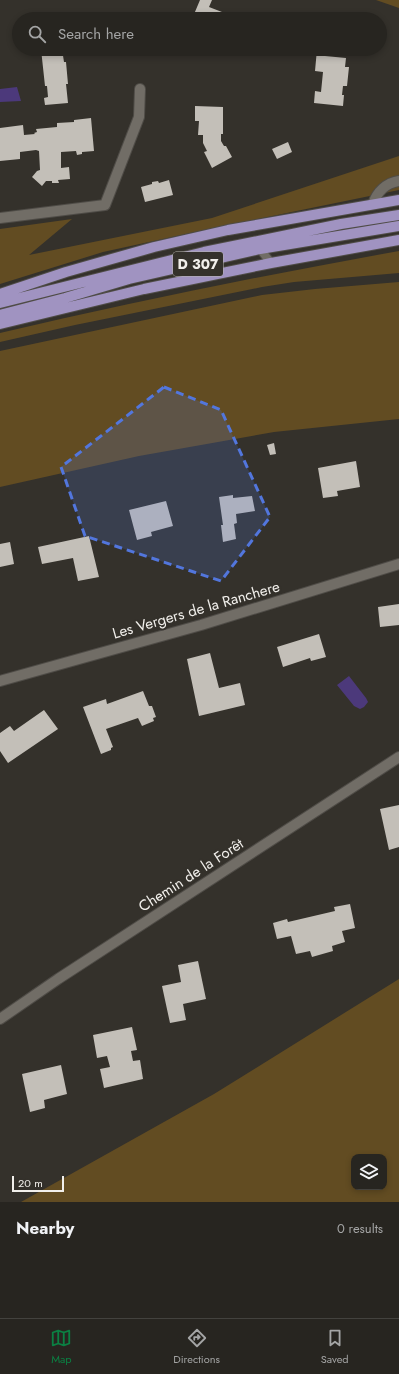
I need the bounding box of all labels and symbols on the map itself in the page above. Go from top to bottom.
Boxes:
road number: D 307 [173,252,223,276]
street label: Les Vergers de la Ranchere [110,575,283,644]
street label: Chemin de la Forêt [134,833,248,917]
scale bar [12,1174,64,1193]

